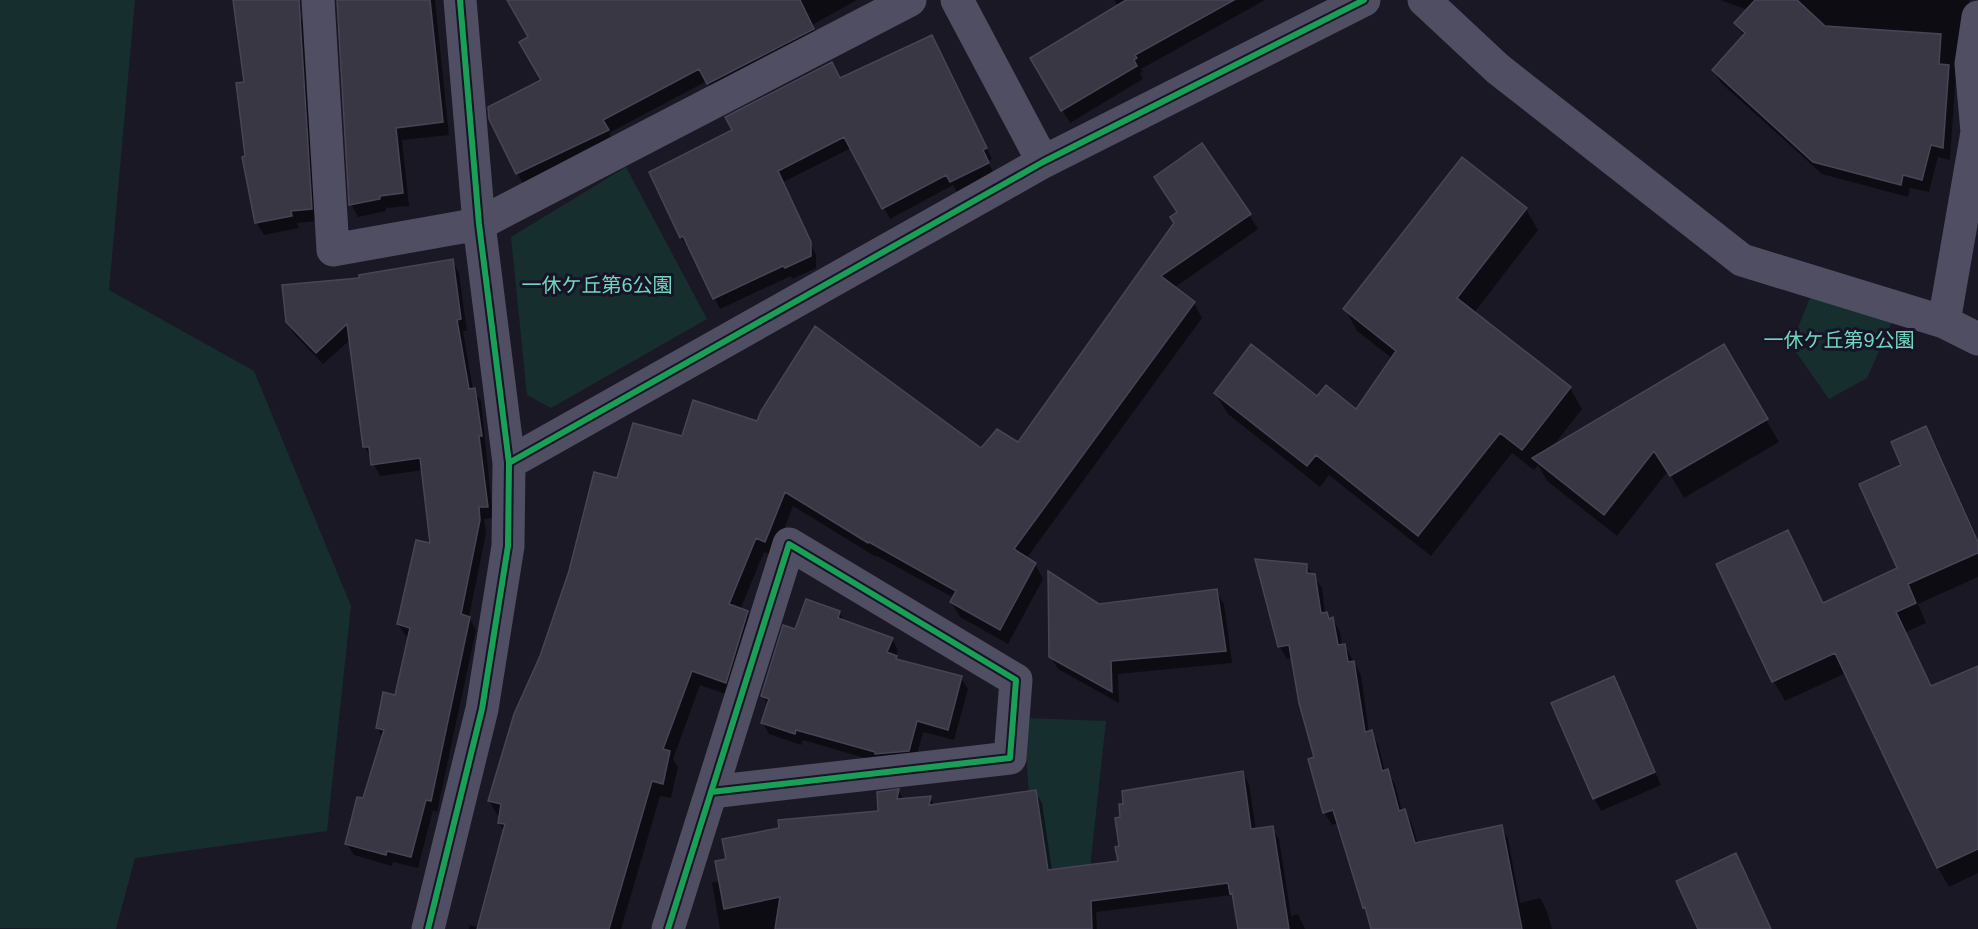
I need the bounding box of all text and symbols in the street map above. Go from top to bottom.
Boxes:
park label: 一休ケ丘第6公園 [521,274,673,296]
park label: 一休ケ丘第9公園 [1763,329,1915,351]

